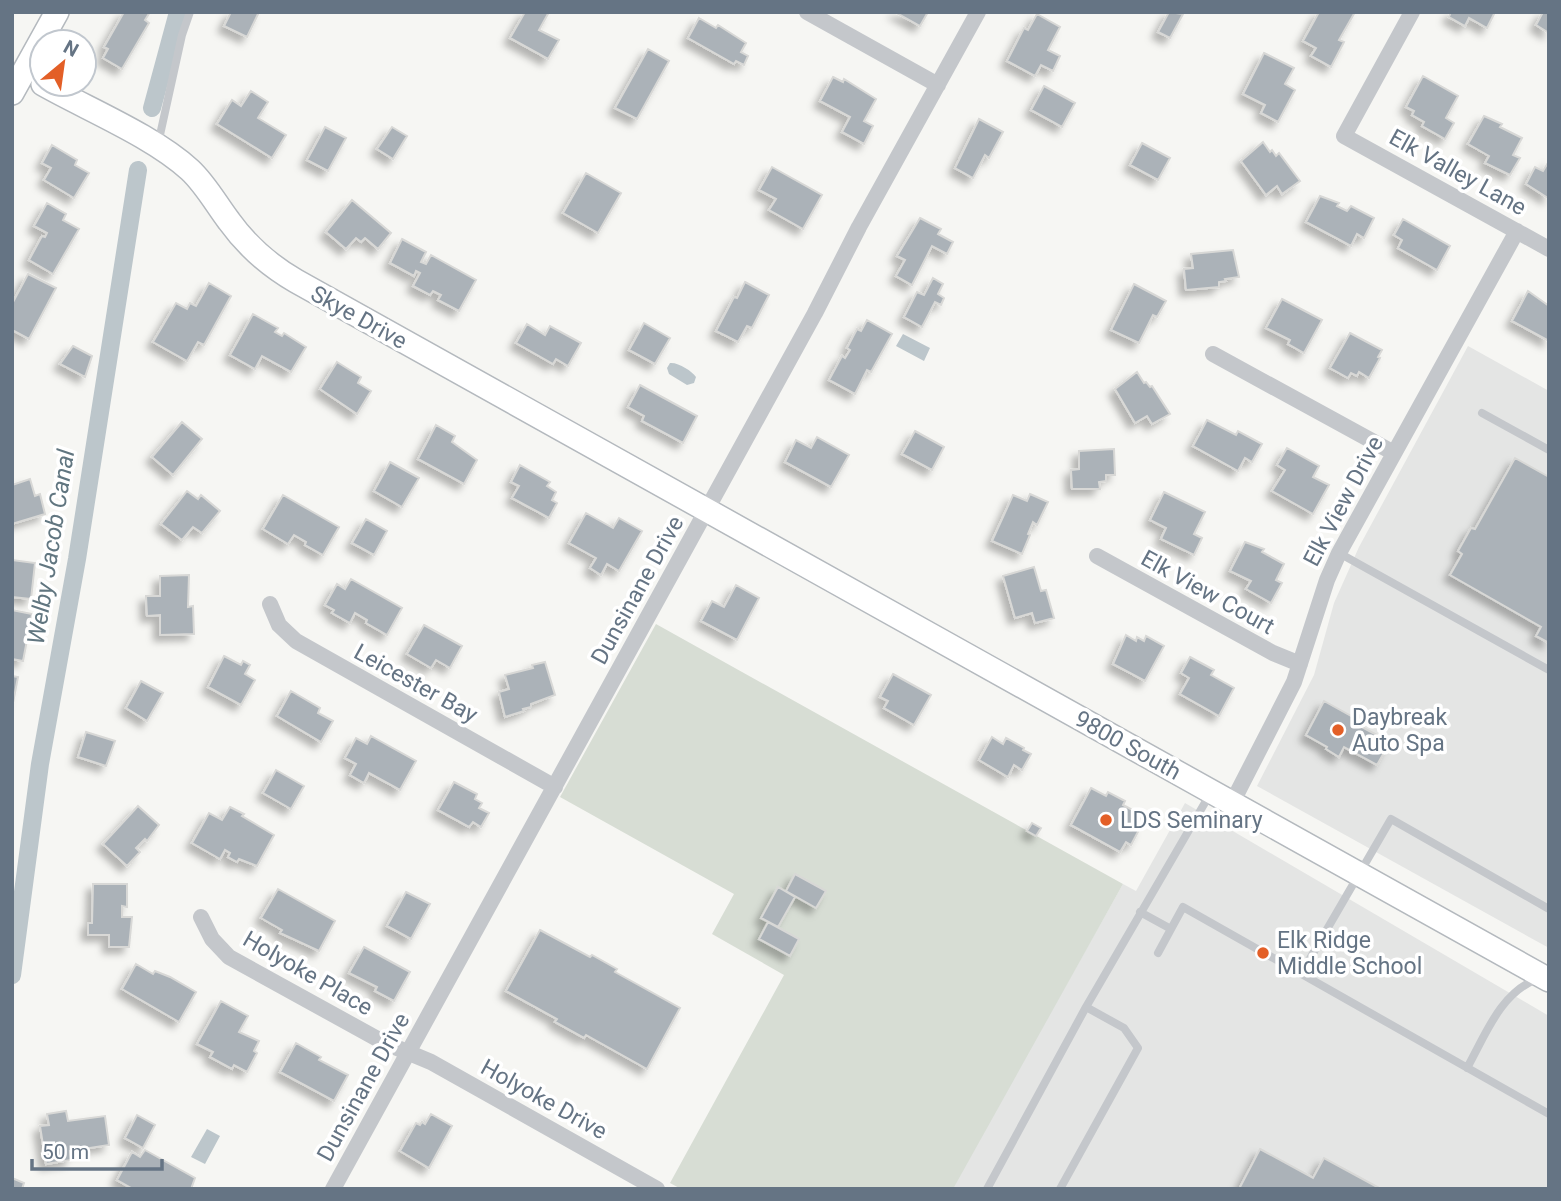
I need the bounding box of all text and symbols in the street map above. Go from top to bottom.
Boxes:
north arrow [28,28,98,98]
text: N [60,35,82,62]
street label: Elk Valley Lane [1385,124,1531,221]
street label: Skye Drive [306,280,411,355]
street label: Elk View Drive [1298,432,1389,571]
water label: Welby Jacob Canal [22,447,80,647]
street label: Dunsinane Drive [586,511,689,669]
street label: Elk View Court [1136,545,1279,640]
street label: Leicester Bay [349,638,482,729]
place label: Daybreak Auto Spa [1352,704,1448,757]
street label: 9800 South [1070,705,1185,786]
marker: Daybreak Auto Spa [1330,722,1346,738]
place label: LDS Seminary [1120,807,1263,834]
marker: LDS Seminary [1098,812,1114,828]
street label: Holyoke Place [238,925,377,1021]
place label: Elk Ridge Middle School [1277,927,1422,980]
marker: Elk Ridge Middle School [1255,945,1271,961]
street label: Dunsinane Drive [312,1008,415,1166]
street label: Holyoke Drive [476,1054,612,1145]
scale bar [32,1128,161,1172]
text: 50 m [42,1140,89,1164]

